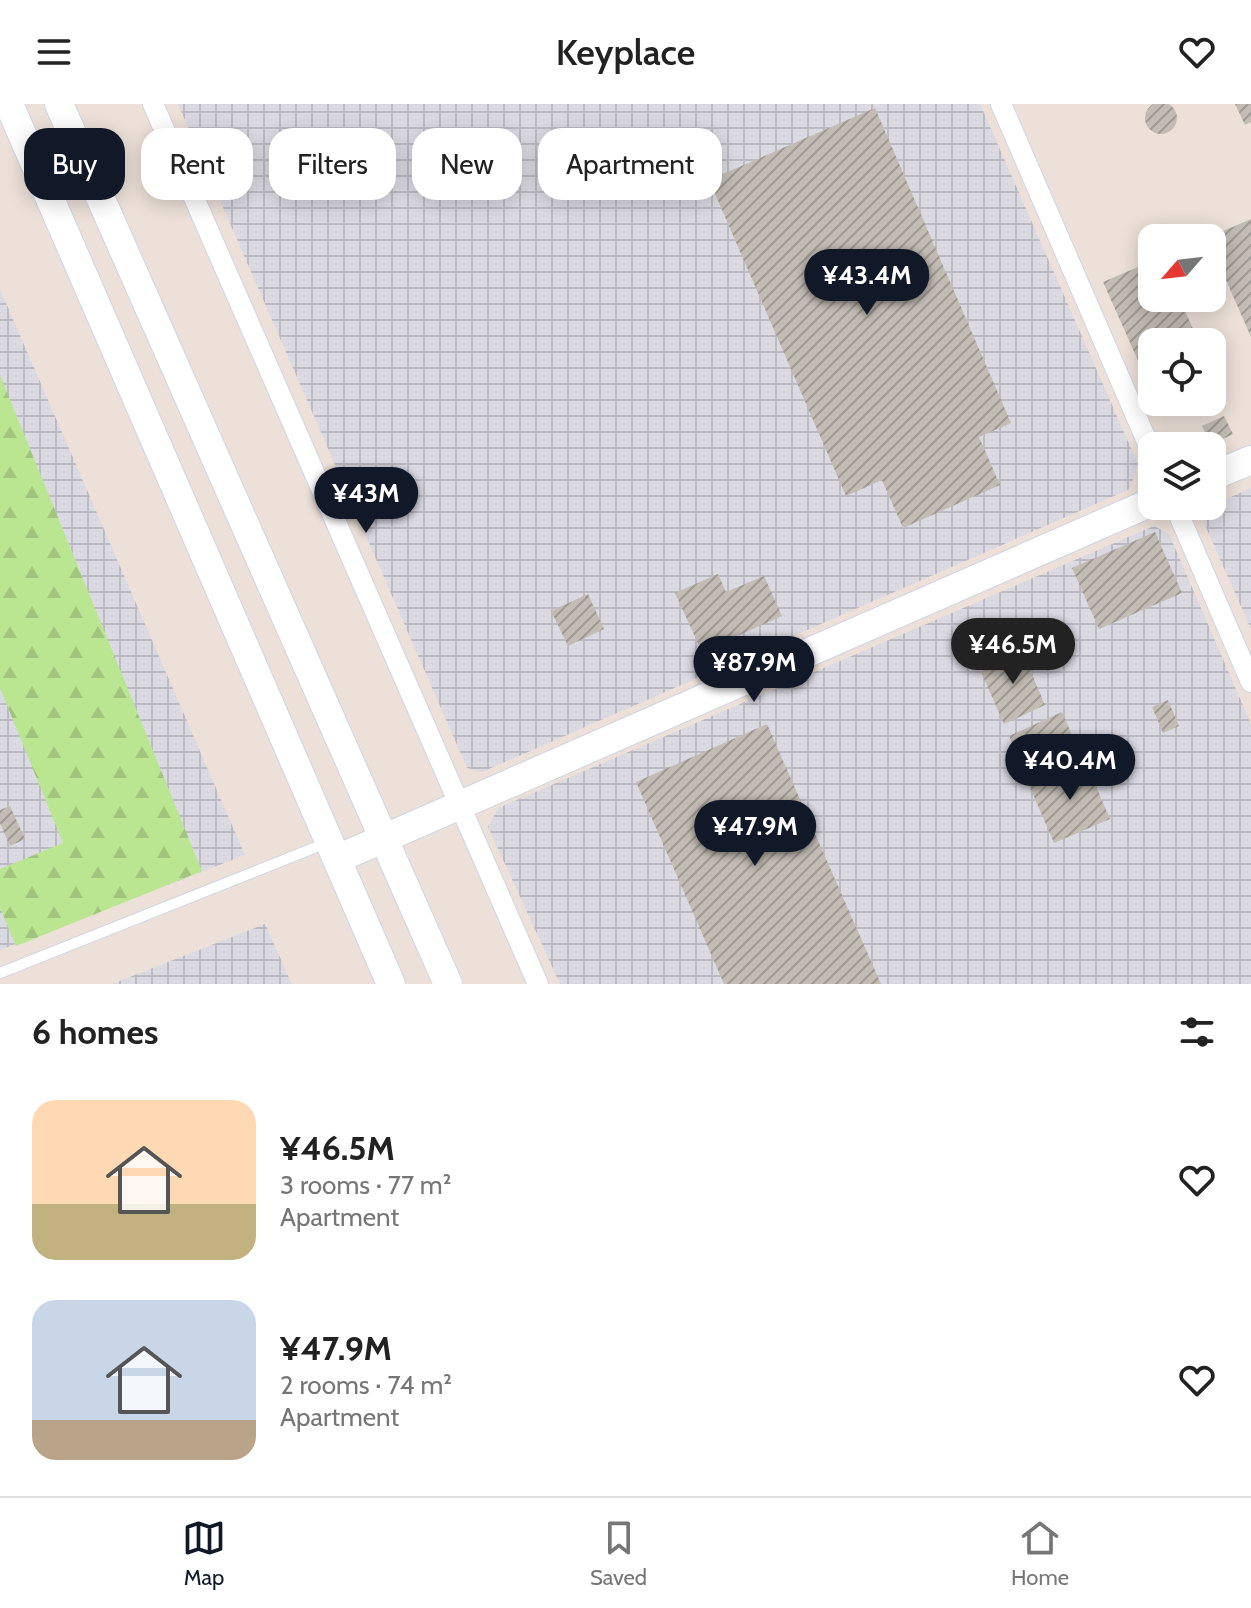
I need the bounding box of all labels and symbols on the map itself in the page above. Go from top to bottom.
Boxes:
north arrow [1138,224,1226,312]
pin: ¥43.4M [802,249,932,317]
pin: ¥43M [319,467,413,535]
pin: ¥46.5M [948,618,1078,686]
pin: ¥87.9M [689,636,819,704]
pin: ¥40.4M [1005,734,1135,802]
pin: ¥47.9M [690,800,820,868]

